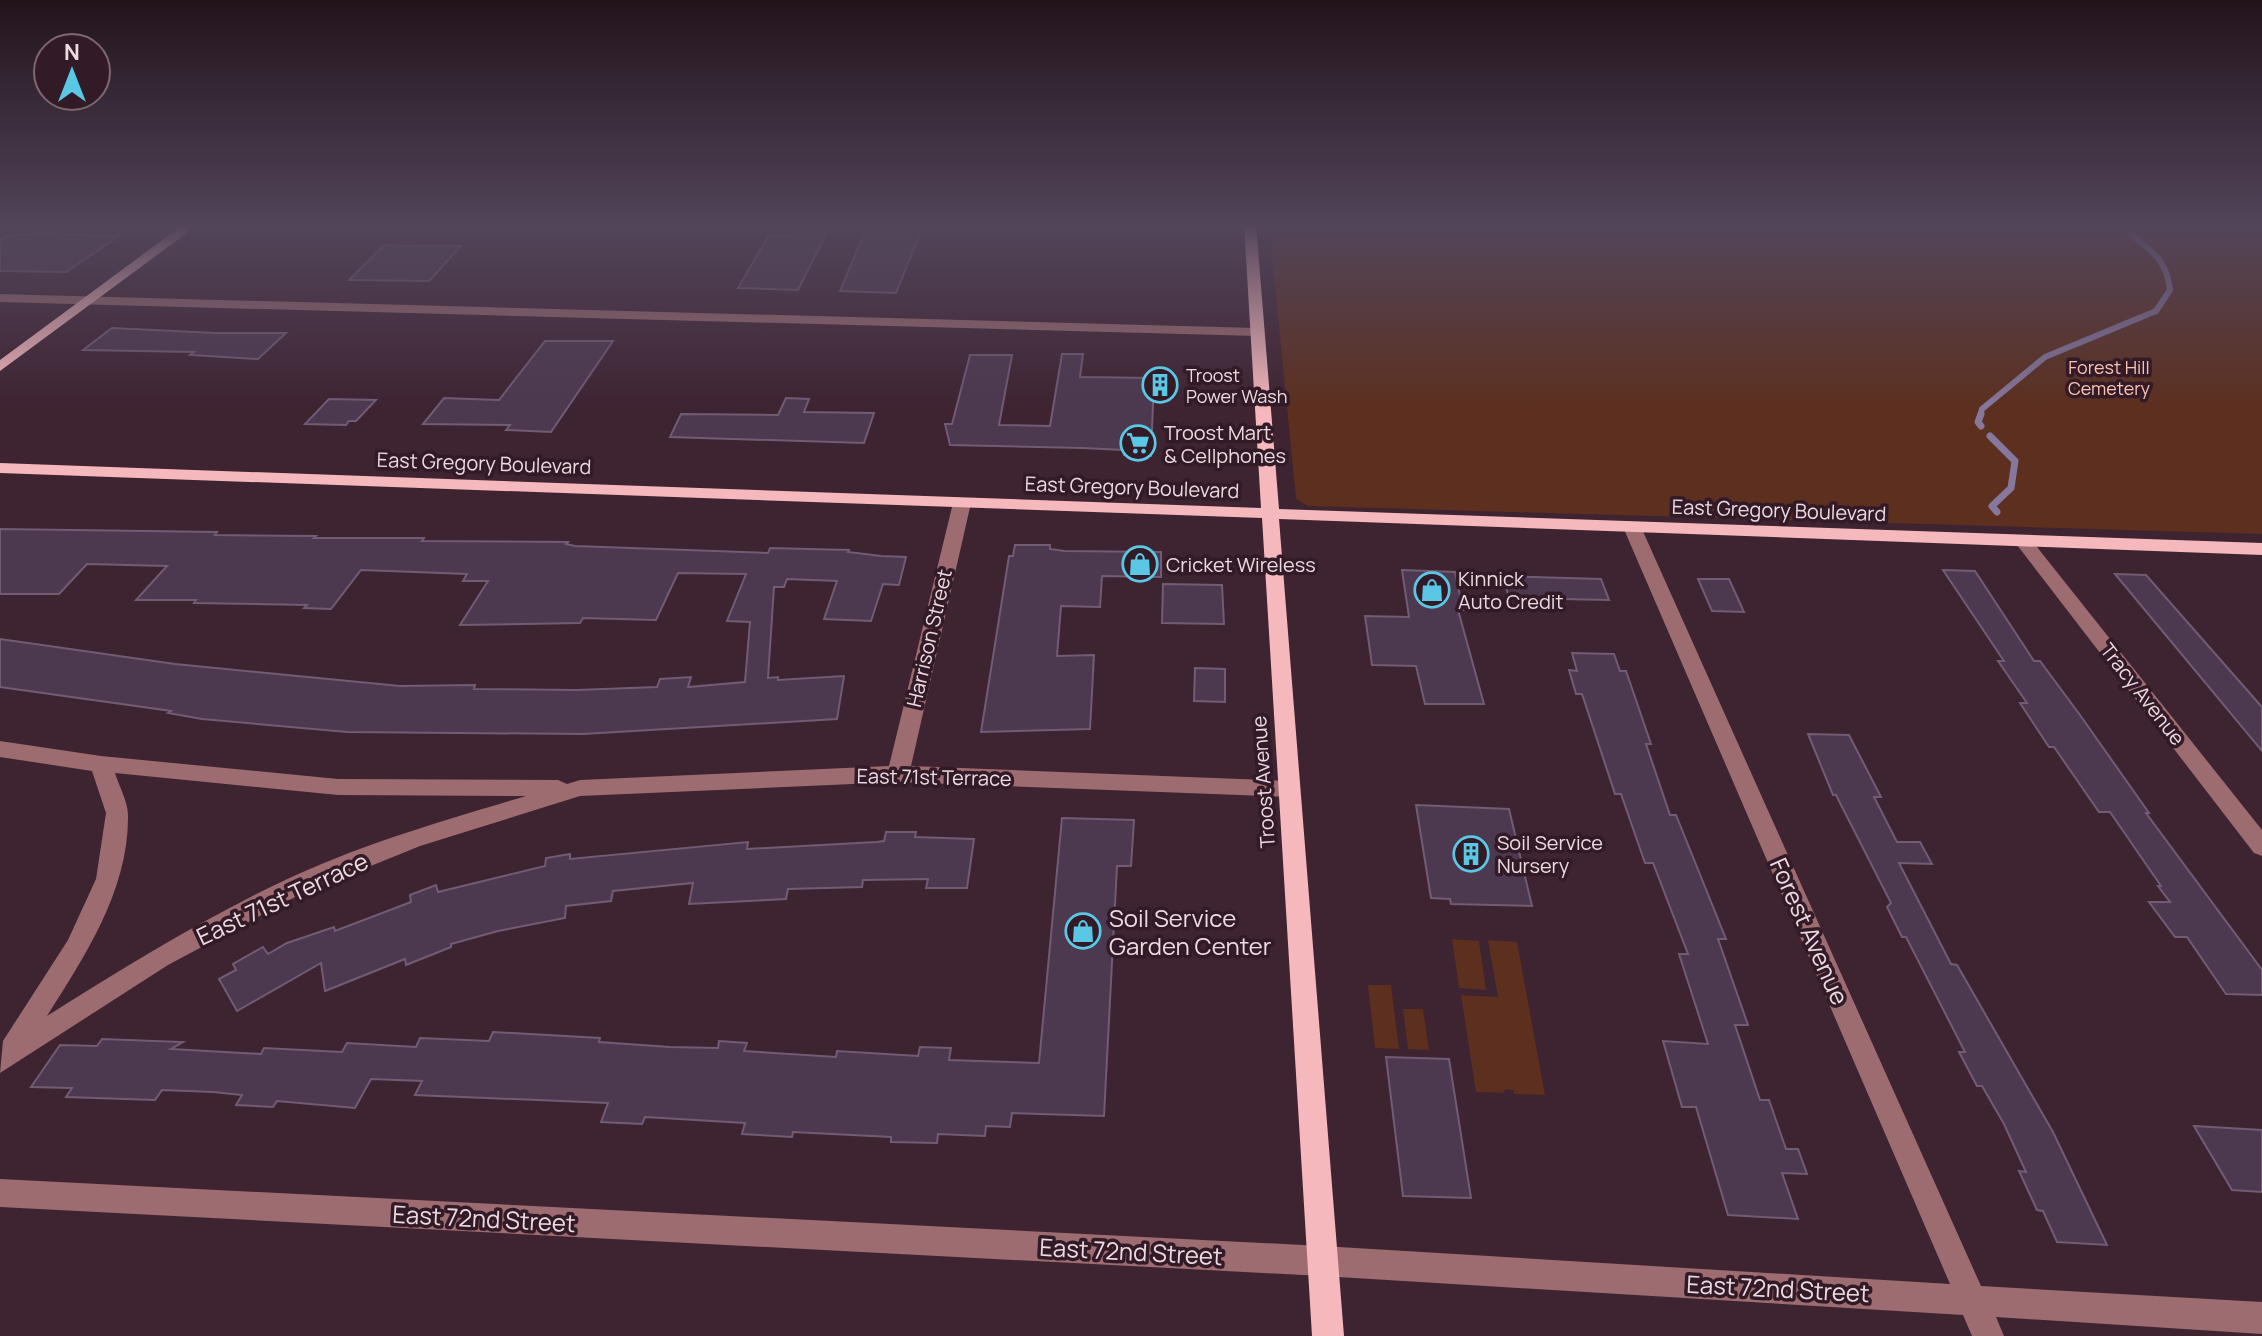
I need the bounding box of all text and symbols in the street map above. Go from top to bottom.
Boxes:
north arrow [32,32,112,112]
text: N [64,37,80,67]
park label: Forest Hill Cemetery [2068,355,2151,400]
place label: Troost Power Wash [1186,363,1287,408]
building icon: Troost Power Wash [1141,366,1179,404]
place label: Troost Mart & Cellphones [1164,419,1286,469]
supermarket icon: Troost Mart & Cellphones [1119,424,1157,462]
street label: East Gregory Boulevard [376,446,592,480]
street label: East Gregory Boulevard [1024,470,1240,504]
street label: East Gregory Boulevard [1671,493,1887,527]
shop icon: Cricket Wireless [1121,545,1159,583]
place label: Cricket Wireless [1166,551,1316,578]
place label: Kinnick Auto Credit [1458,565,1564,615]
street label: Harrison Street [900,566,958,710]
shop icon: Kinnick Auto Credit [1413,571,1451,609]
street label: Tracy Avenue [2095,637,2191,751]
street label: Troost Avenue [1245,715,1281,849]
street label: East 71st Terrace [856,762,1012,792]
place label: Soil Service Nursery [1497,829,1603,879]
building icon: Soil Service Nursery [1452,835,1490,873]
street label: East 71st Terrace [191,844,373,952]
street label: Forest Avenue [1763,852,1857,1010]
place label: Soil Service Garden Center [1109,901,1272,962]
shop icon: Soil Service Garden Center [1064,912,1102,950]
street label: East 72nd Street [392,1197,576,1239]
street label: East 72nd Street [1039,1230,1223,1272]
street label: East 72nd Street [1686,1267,1870,1309]

